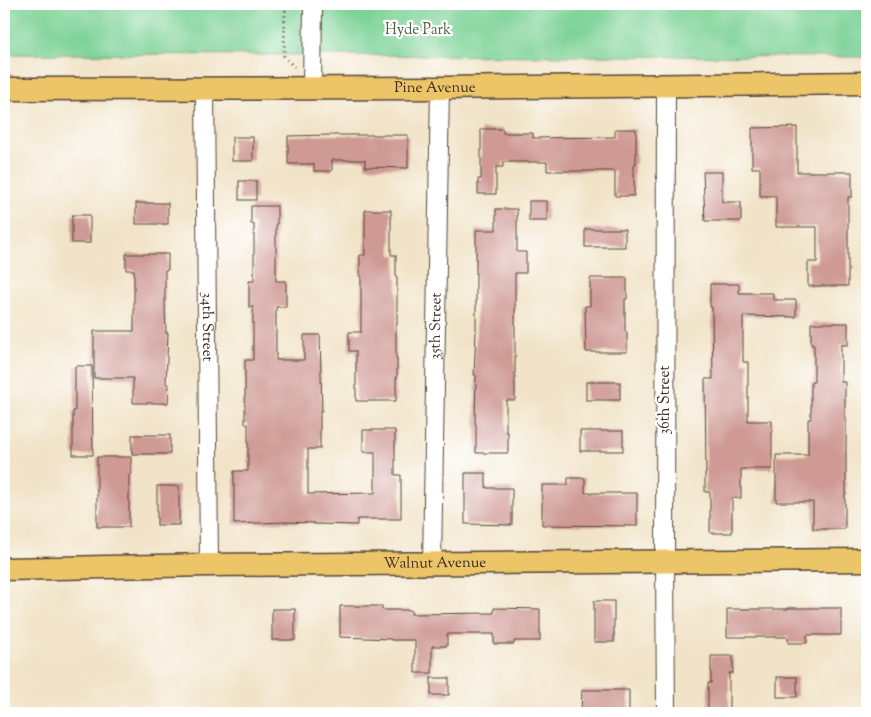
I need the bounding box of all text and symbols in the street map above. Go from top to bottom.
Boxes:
park label: Hyde Park [385,20,451,41]
street label: Pine Avenue [394,77,476,99]
street label: 34th Street [196,292,218,362]
street label: 35th Street [425,292,447,360]
street label: 36th Street [655,365,676,435]
street label: Walnut Avenue [384,552,486,574]

